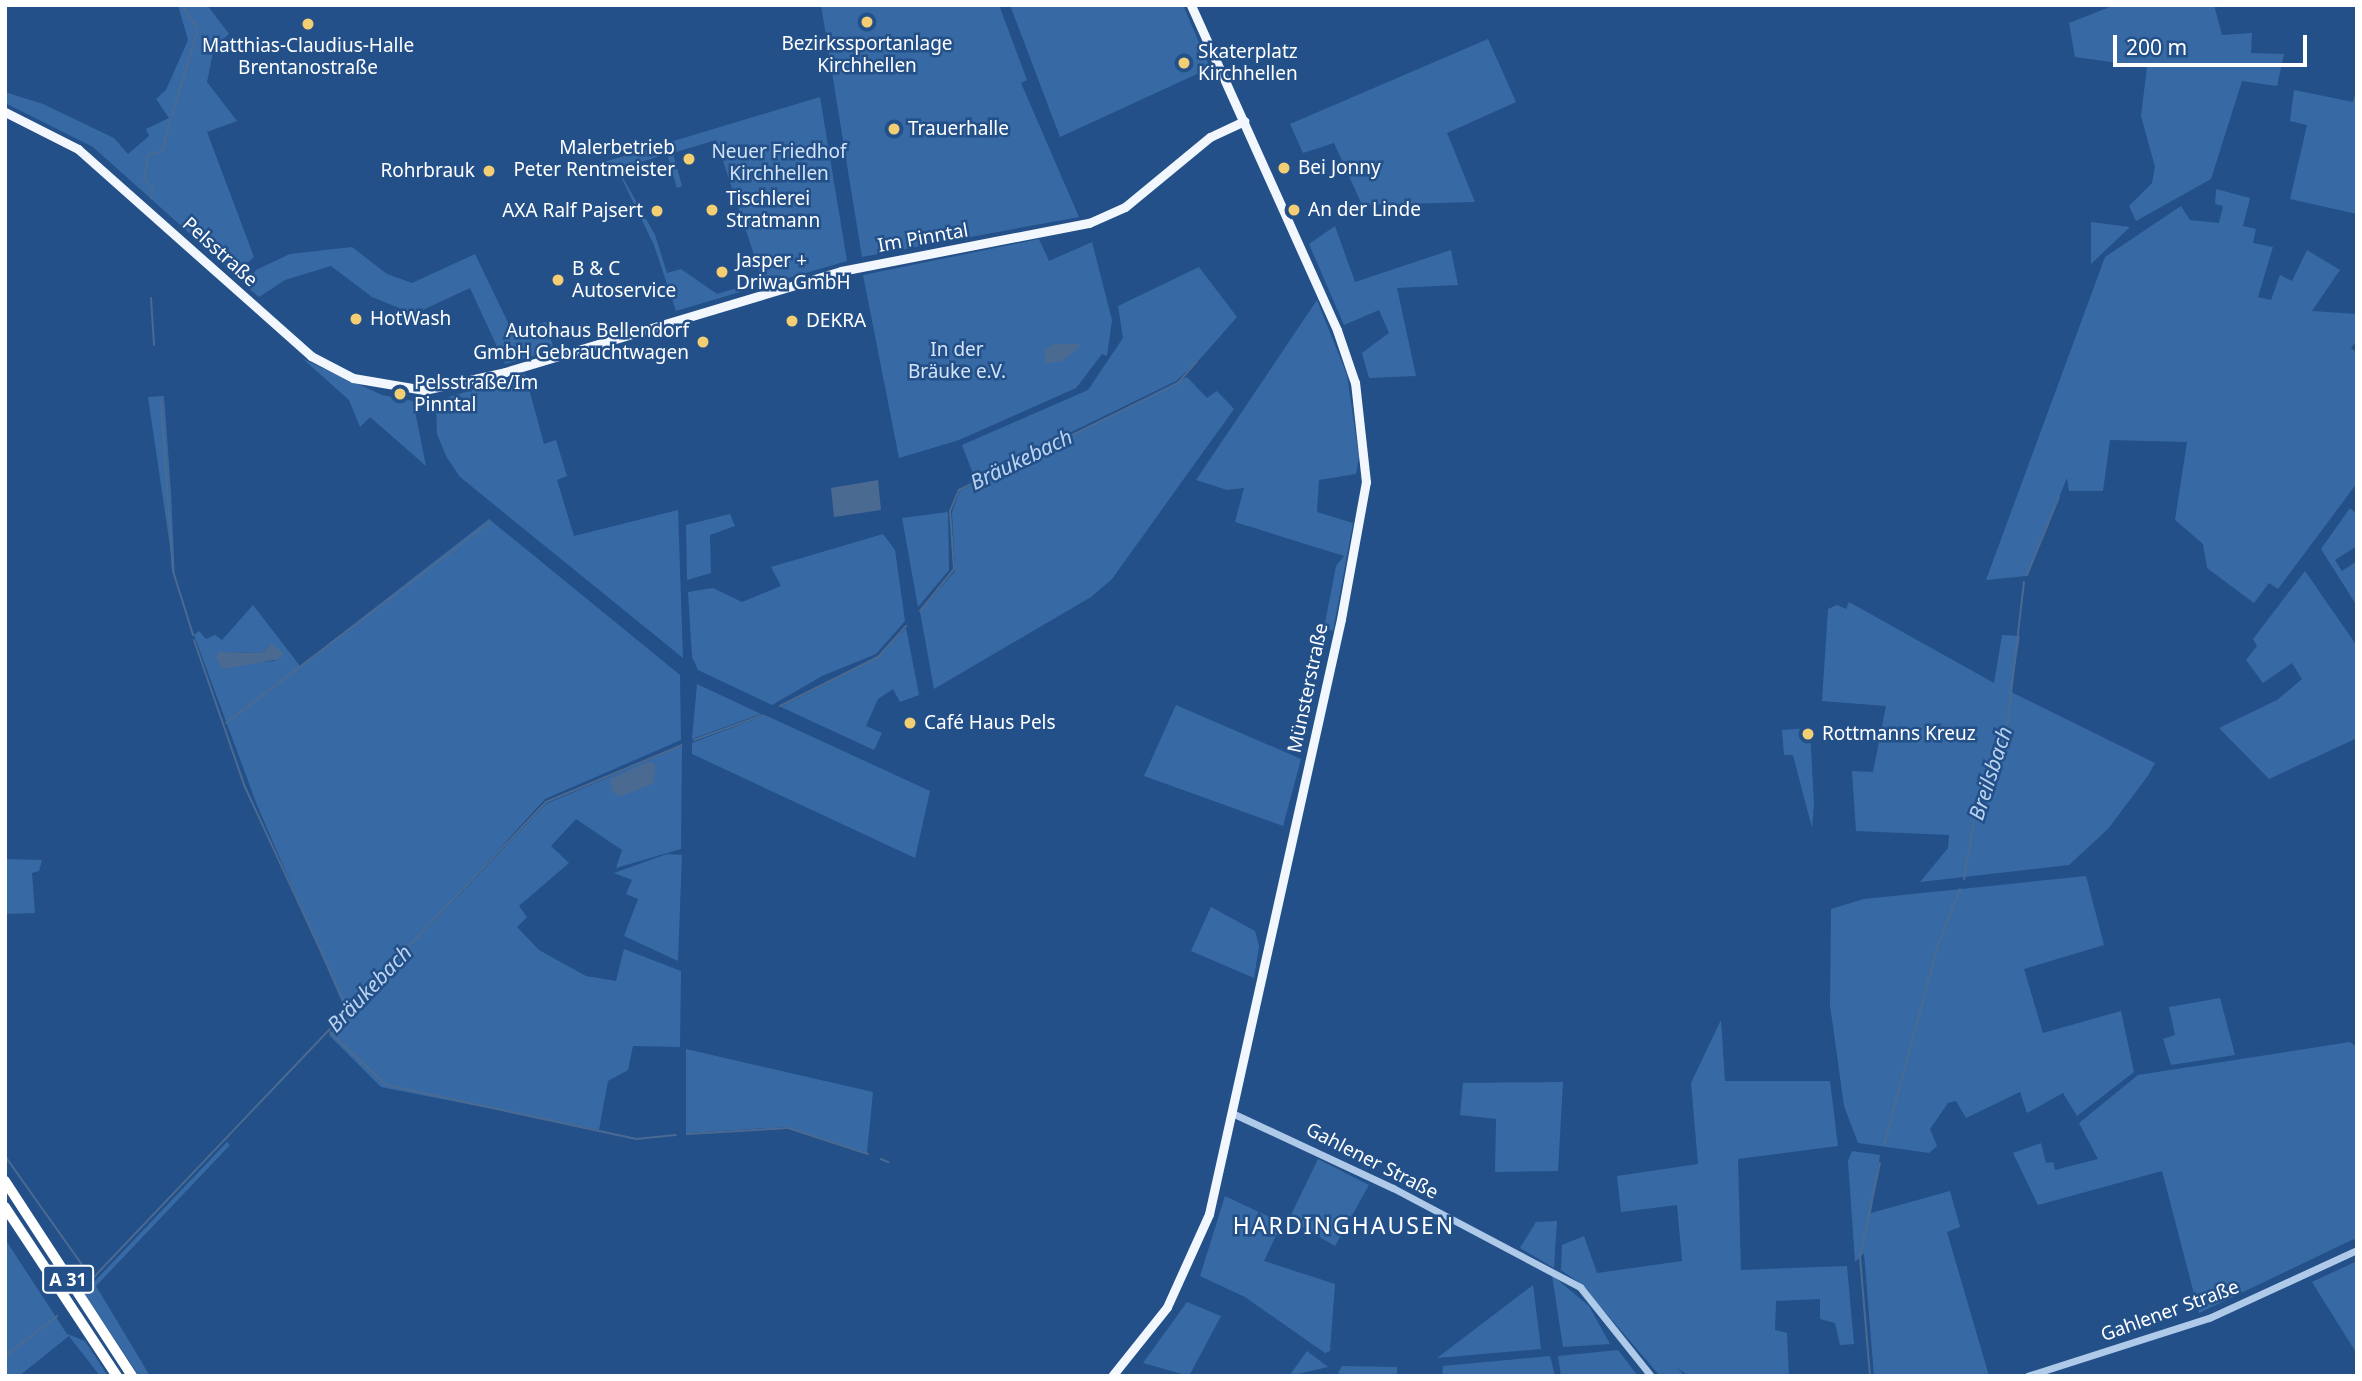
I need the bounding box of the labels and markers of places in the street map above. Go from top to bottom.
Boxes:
marker: Bezirkssportanlage Kirchhellen [859,14,875,30]
marker: Matthias-Claudius-Halle Brentanostraße [300,16,316,32]
place label: Bezirkssportanlage Kirchhellen [781,33,953,77]
place label: Matthias-Claudius-Halle Brentanostraße [202,35,414,79]
place label: Skaterplatz Kirchhellen [1198,41,1298,85]
marker: Skaterplatz Kirchhellen [1176,55,1192,71]
place label: Trauerhalle [908,118,1009,140]
marker: Trauerhalle [886,121,902,137]
place label: Malerbetrieb Peter Rentmeister [513,137,675,181]
marker: Malerbetrieb Peter Rentmeister [681,151,697,167]
place label: Bei Jonny [1298,157,1381,179]
place label: Rohrbrauk [380,160,475,182]
marker: Bei Jonny [1276,160,1292,176]
marker: Rohrbrauk [481,163,497,179]
place label: Tischlerei Stratmann [726,188,820,232]
place label: An der Linde [1308,199,1421,221]
place label: AXA Ralf Pajsert [502,200,643,222]
marker: Tischlerei Stratmann [704,202,720,218]
marker: An der Linde [1286,202,1302,218]
marker: AXA Ralf Pajsert [649,203,665,219]
place label: Jasper + Driwa GmbH [736,250,851,294]
place label: B & C Autoservice [572,258,676,302]
marker: Jasper + Driwa GmbH [714,264,730,280]
marker: B & C Autoservice [550,272,566,288]
place label: HotWash [370,308,451,330]
place label: DEKRA [806,310,866,332]
marker: HotWash [348,311,364,327]
marker: DEKRA [784,313,800,329]
place label: Autohaus Bellendorf GmbH Gebrauchtwagen [473,320,689,364]
marker: Autohaus Bellendorf GmbH Gebrauchtwagen [695,334,711,350]
place label: Pelsstraße/Im Pinntal [414,372,538,416]
marker: Pelsstraße/Im Pinntal [392,386,408,402]
place label: Café Haus Pels [924,712,1056,734]
marker: Café Haus Pels [902,715,918,731]
place label: Rottmanns Kreuz [1822,723,1976,745]
marker: Rottmanns Kreuz [1800,726,1816,742]

